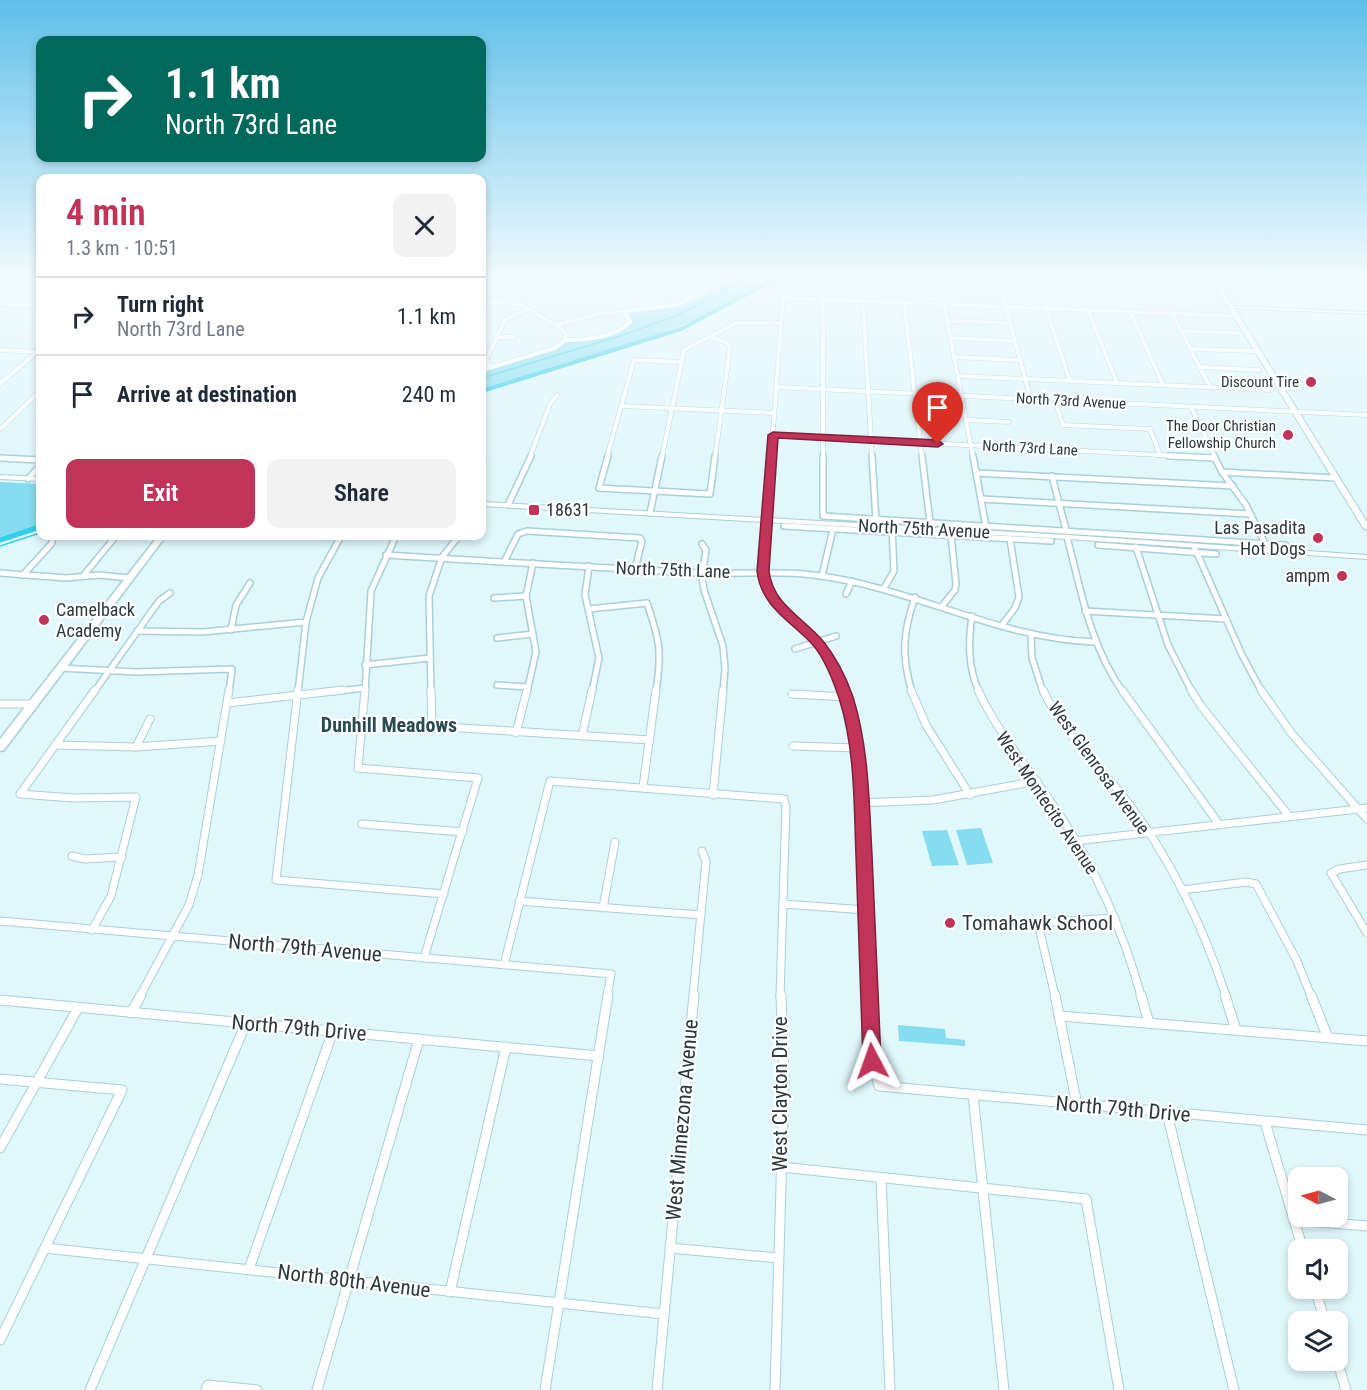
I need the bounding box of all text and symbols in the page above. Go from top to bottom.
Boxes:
text: 1.1 km [165,59,281,108]
icon: right [66,60,144,138]
text: North 73rd Lane [165,109,337,141]
text: 4 min [66,192,146,234]
button: close [393,194,456,257]
text: 1.3 km · 10:51 [66,236,178,260]
text: Turn right [117,292,204,317]
icon: right [66,300,99,333]
text: 1.1 km [397,304,456,329]
text: North 73rd Lane [117,317,245,341]
place label: Discount Tire [1221,373,1299,391]
marker: Discount Tire [1304,375,1318,389]
icon: arrive [66,378,99,411]
text: Arrive at destination [117,382,297,407]
text: 240 m [402,382,456,407]
pin [912,382,963,444]
street label: North 73rd Avenue [1016,389,1126,413]
icon: arrive [921,391,954,424]
place label: The Door Christian Fellowship Church [1166,417,1276,452]
marker: The Door Christian Fellowship Church [1281,428,1295,442]
street label: North 73rd Lane [982,437,1078,459]
button: Exit [66,459,255,528]
button: Share [267,459,456,528]
place label: 18631 [546,499,590,520]
marker: 18631 [527,503,541,517]
street label: North 75th Avenue [858,515,990,542]
place label: Las Pasadita Hot Dogs [1214,517,1306,559]
marker: Las Pasadita Hot Dogs [1311,531,1325,545]
street label: North 75th Lane [615,557,731,582]
place label: ampm [1285,565,1330,586]
marker: ampm [1335,569,1349,583]
place label: Camelback Academy [56,599,135,641]
marker: Camelback Academy [37,613,51,627]
street label: West Glenrosa Avenue [1044,697,1155,838]
district label: Dunhill Meadows [321,713,457,737]
street label: West Montecito Avenue [992,728,1103,878]
place label: Tomahawk School [962,911,1113,935]
marker: Tomahawk School [943,916,957,930]
street label: North 79th Avenue [227,929,383,967]
street label: North 79th Drive [230,1010,368,1046]
street label: West Clayton Drive [768,1016,792,1171]
street label: West Minnezona Avenue [661,1018,703,1222]
position arrow [840,1029,904,1093]
street label: North 79th Drive [1054,1091,1192,1127]
north arrow [1288,1167,1348,1227]
map controls [1288,1167,1348,1371]
button: sound [1288,1239,1348,1299]
street label: North 80th Avenue [276,1260,432,1302]
button: layers [1288,1311,1348,1371]

